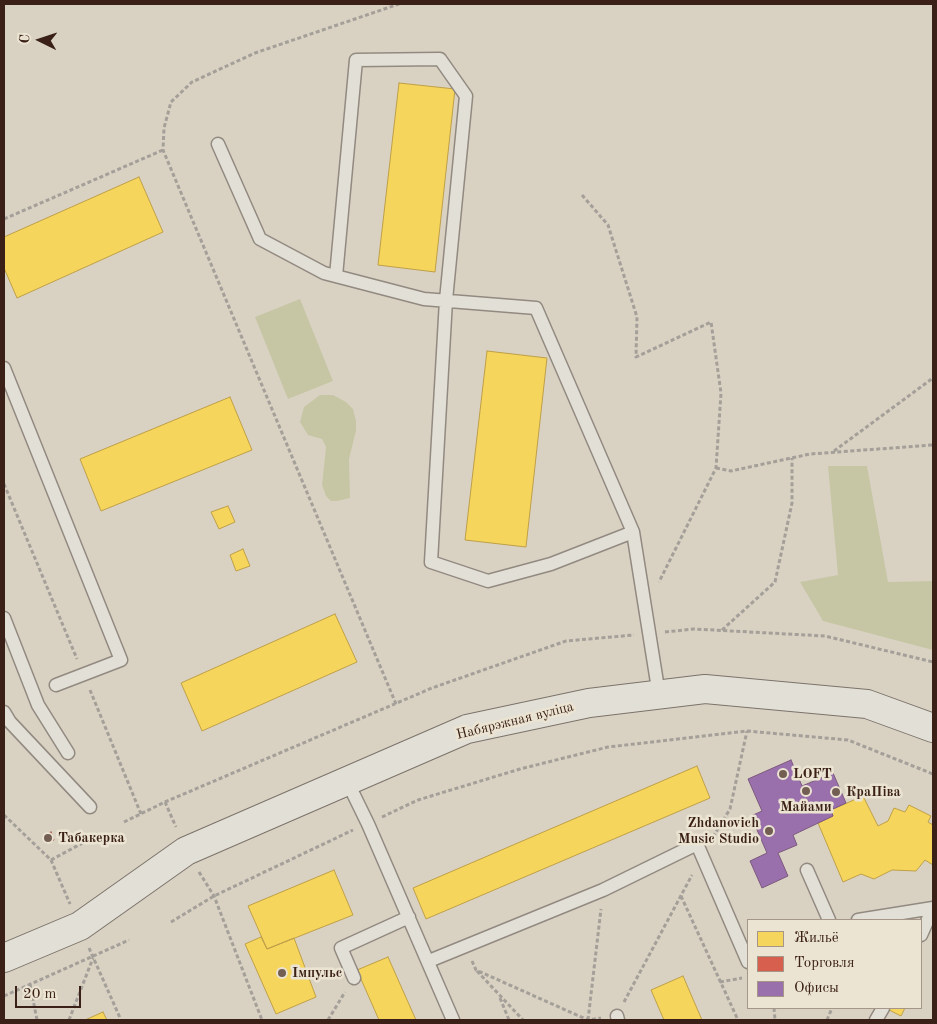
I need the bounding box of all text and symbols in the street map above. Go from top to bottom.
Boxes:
north arrow [15,15,65,65]
text: С [18,34,32,44]
street label: Набярэжная вуліца [455,698,575,744]
place label: LOFT [793,766,832,782]
marker: LOFT [777,768,789,780]
place label: КраПіва [846,784,901,800]
marker: Майами [800,785,812,797]
marker: КраПіва [830,786,842,798]
place label: Майами [780,799,832,815]
place label: Zhdanovich Music Studio [678,815,759,848]
marker: Zhdanovich Music Studio [763,825,775,837]
place label: Табакерка [58,830,125,846]
marker: Табакерка [42,832,54,844]
legend [747,919,922,1009]
text: Жильё [794,931,839,946]
text: Торговля [794,956,855,971]
place label: Імпульс [292,965,342,981]
marker: Імпульс [276,967,288,979]
scale bar [18,976,84,1008]
text: Офисы [794,981,839,996]
text: 20 m [23,987,57,1002]

